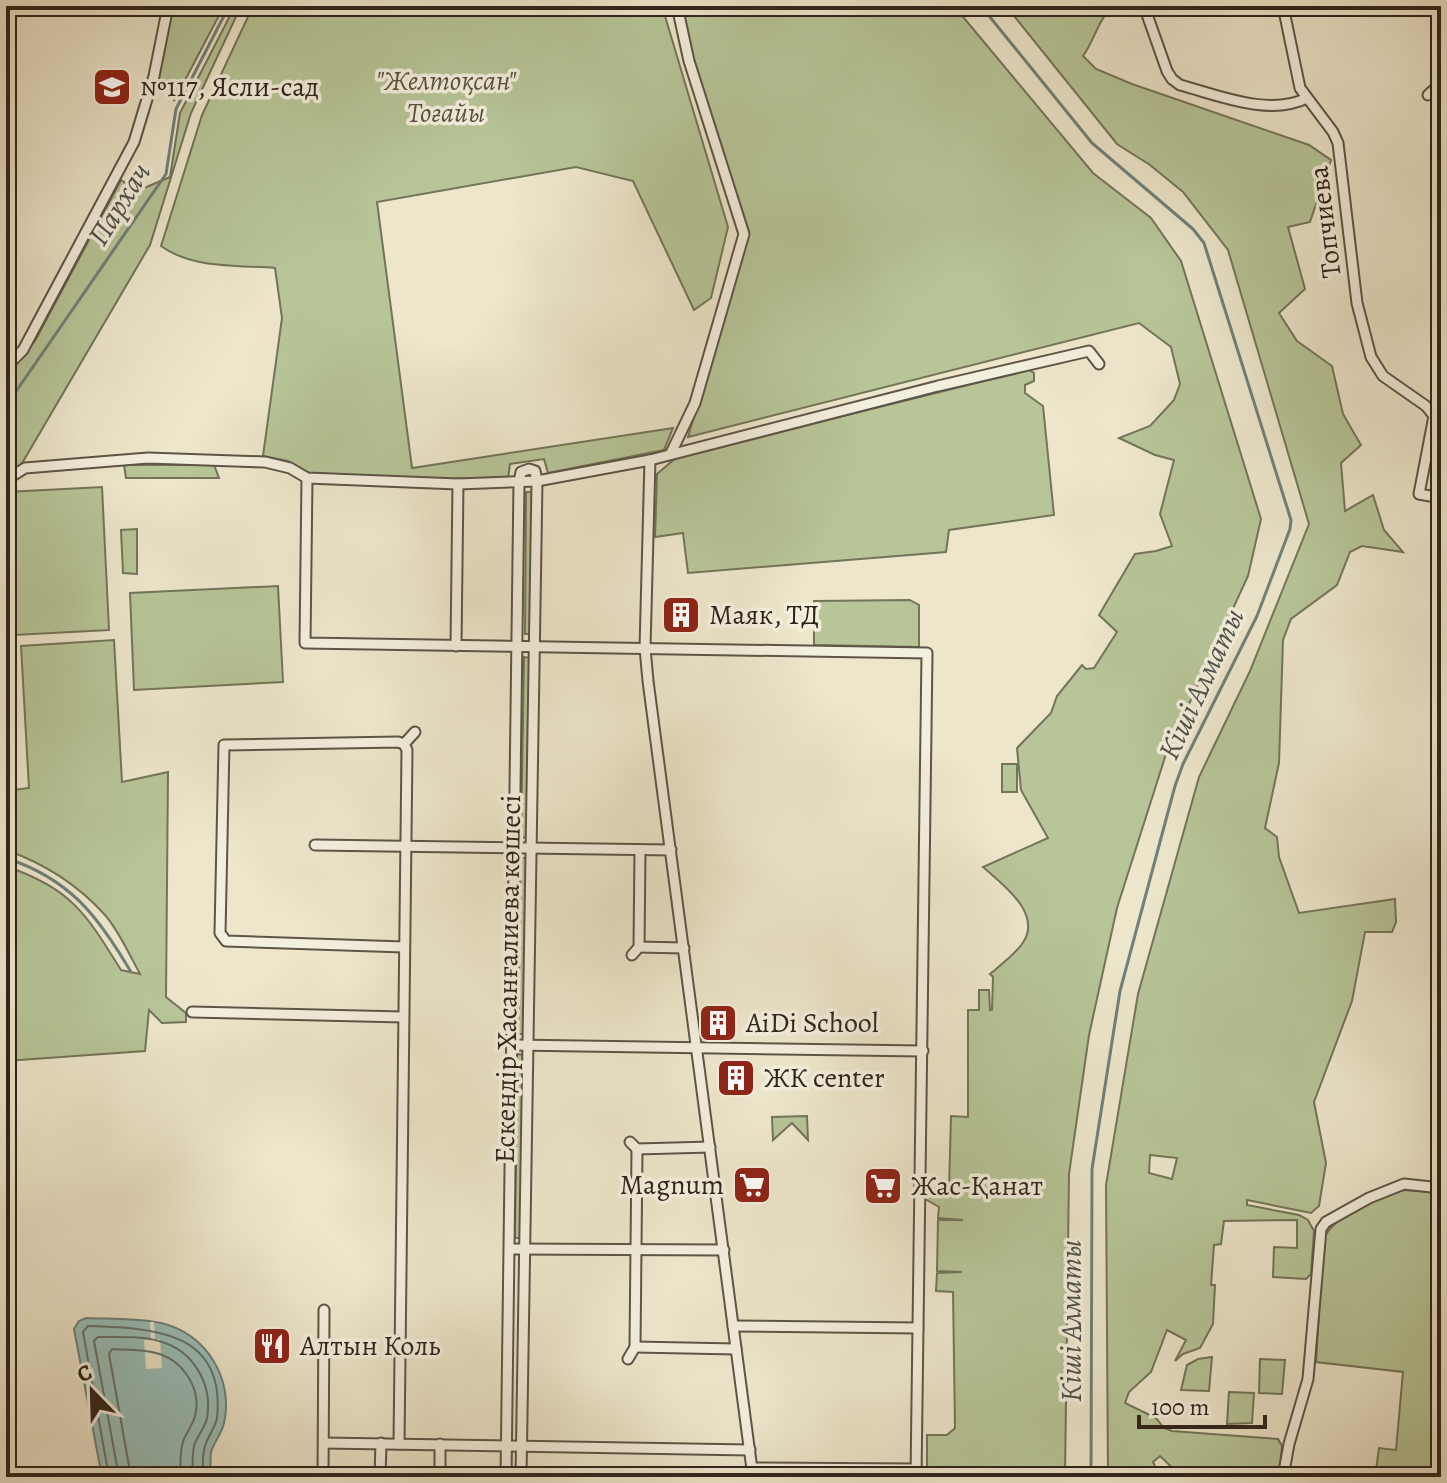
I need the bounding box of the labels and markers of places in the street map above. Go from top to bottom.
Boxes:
school or university icon: №117, Ясли-сад [91,66,133,108]
place label: №117, Ясли-сад [140,68,319,106]
building icon: Маяк, ТД [660,594,702,636]
place label: Маяк, ТД [709,596,819,634]
building icon: AiDi School [697,1002,739,1044]
place label: AiDi School [745,1004,879,1042]
building icon: ЖК center [715,1057,757,1099]
place label: ЖК center [764,1059,885,1097]
supermarket icon: Magnum [731,1164,773,1206]
supermarket icon: Жас-Қанат [862,1165,904,1207]
place label: Magnum [620,1166,724,1204]
place label: Жас-Қанат [911,1167,1043,1205]
restaurant icon: Алтын Коль [251,1325,293,1367]
place label: Алтын Коль [299,1327,441,1365]

